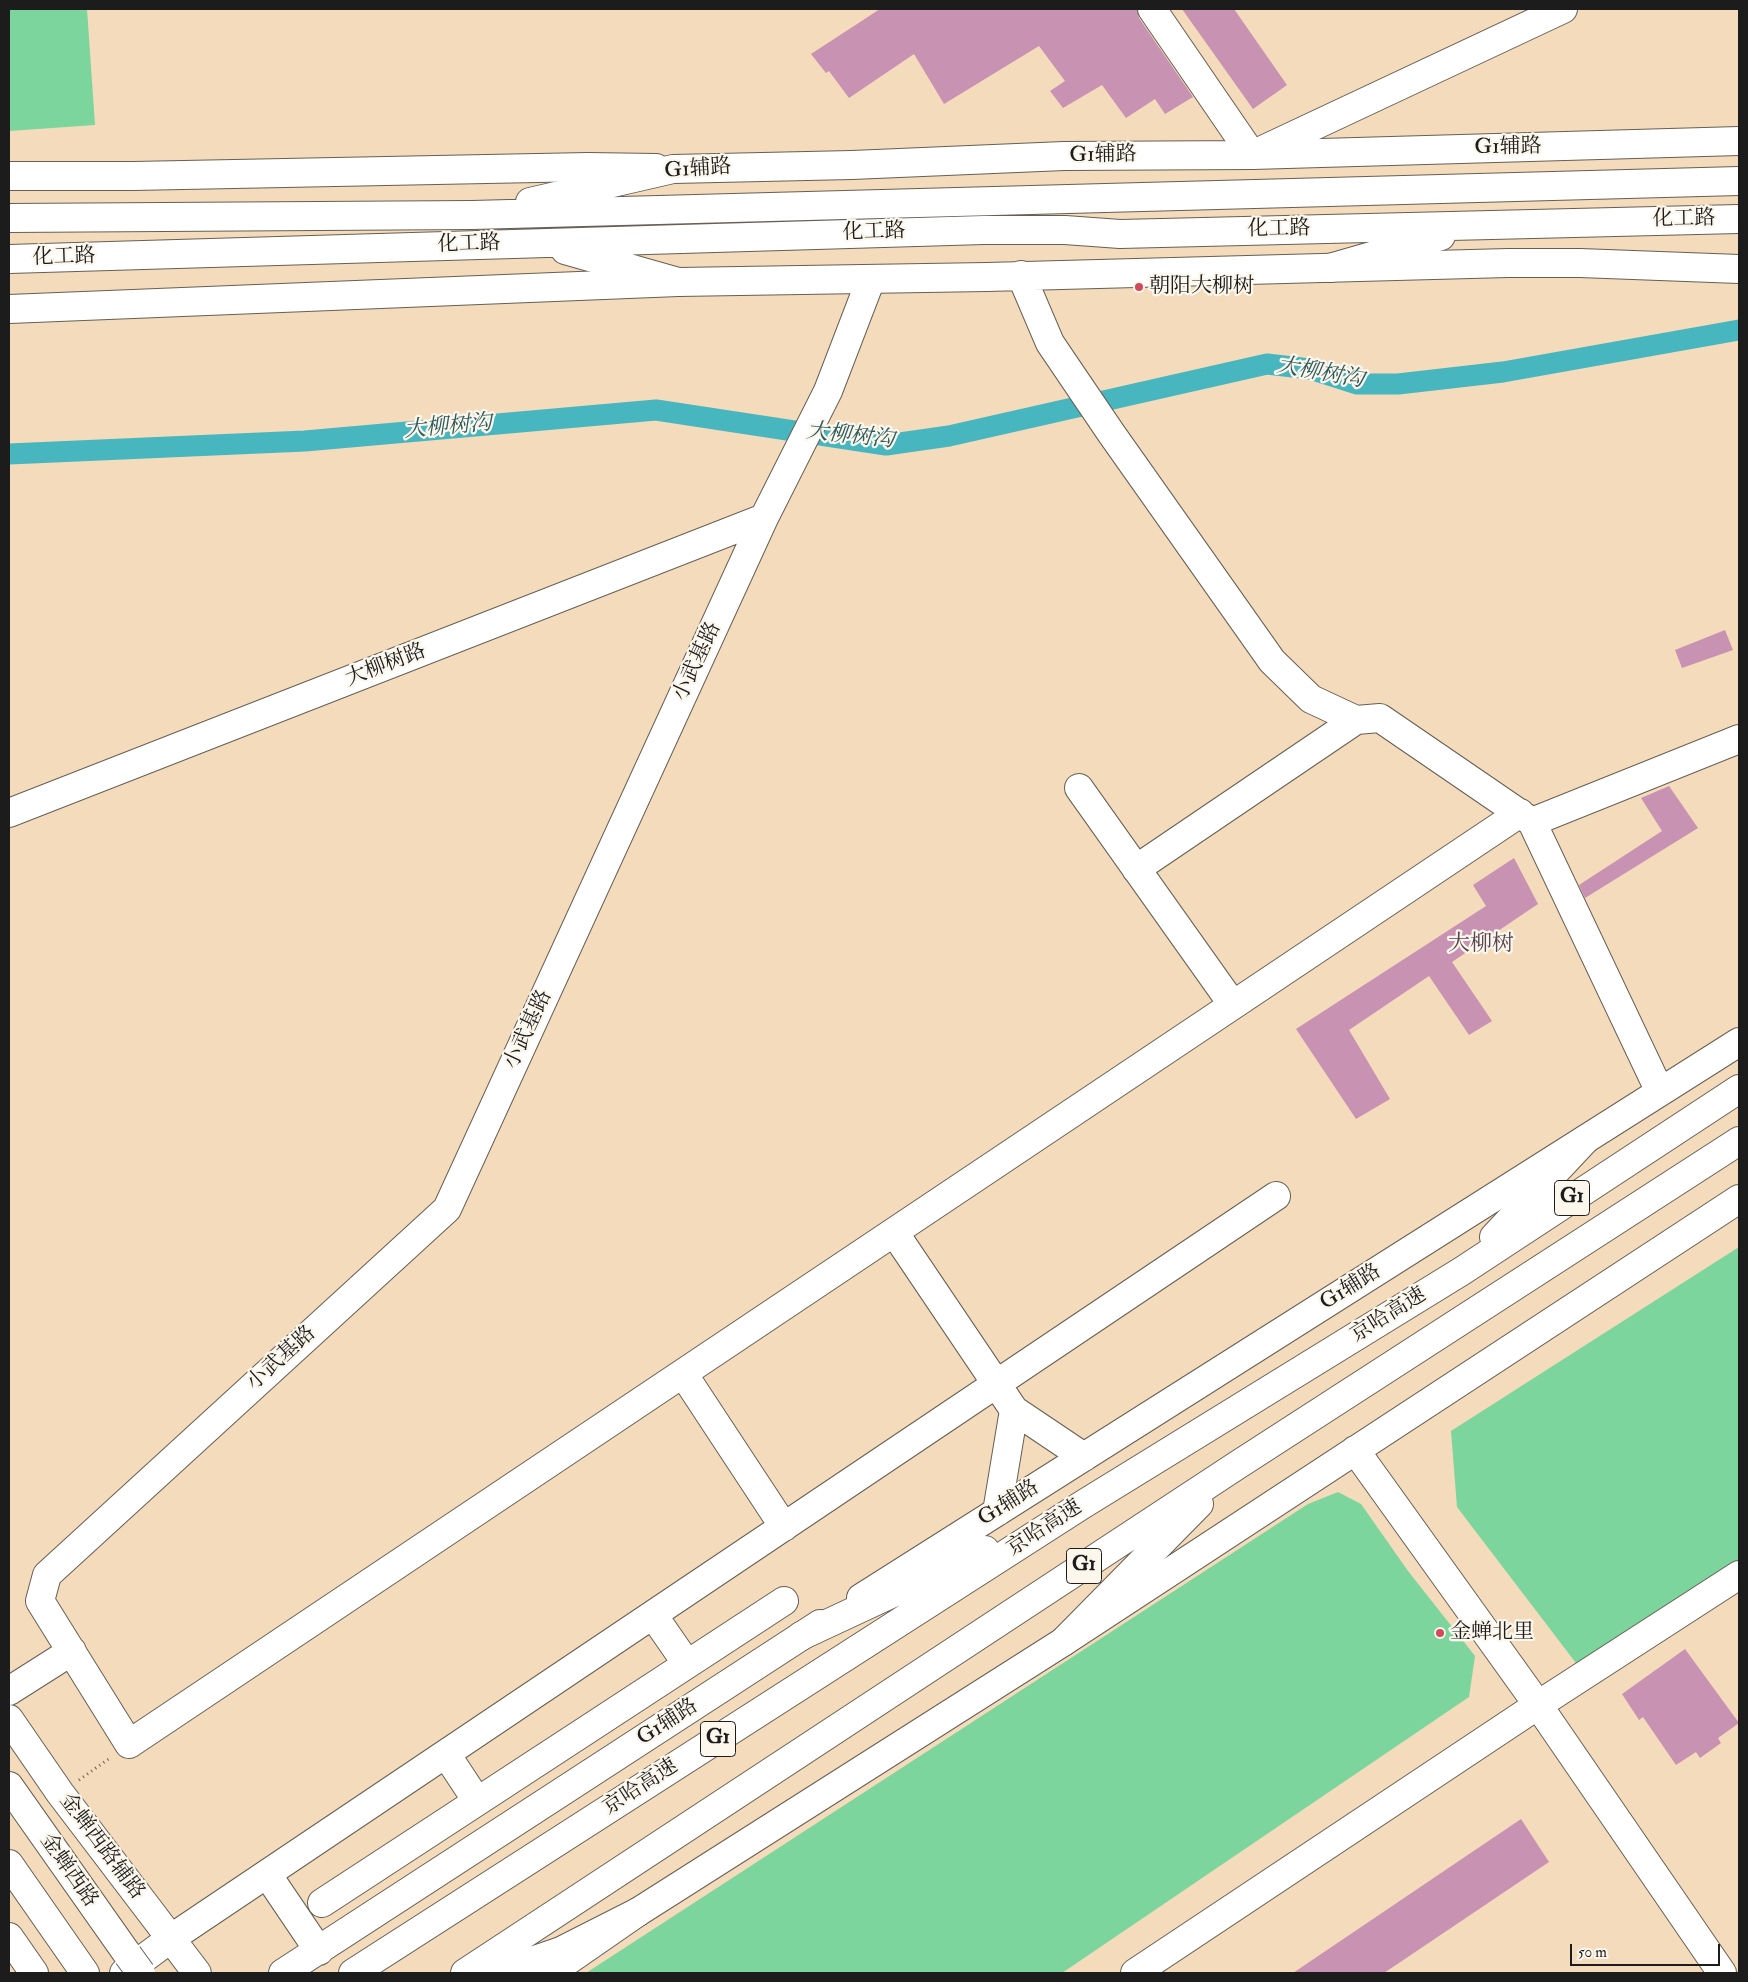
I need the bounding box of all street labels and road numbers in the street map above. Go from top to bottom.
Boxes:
street label: G1辅路 [1474,135,1542,161]
street label: G1辅路 [1069,143,1137,169]
street label: G1辅路 [664,155,732,185]
street label: 化工路 [1652,207,1716,233]
street label: 化工路 [1247,217,1311,243]
street label: 化工路 [842,219,906,247]
street label: 化工路 [437,231,501,259]
street label: 化工路 [32,244,96,272]
street label: 小武基路 [669,619,727,705]
street label: 大柳树路 [342,639,430,693]
street label: 小武基路 [500,987,558,1073]
road number: G1 [1554,1180,1590,1216]
street label: G1辅路 [1316,1260,1386,1316]
street label: 京哈高速 [1347,1283,1431,1349]
street label: 小武基路 [242,1322,322,1396]
street label: G1辅路 [974,1476,1044,1532]
street label: 京哈高速 [1003,1496,1087,1562]
road number: G1 [1066,1548,1102,1584]
street label: G1辅路 [633,1694,703,1752]
road number: G1 [700,1722,736,1756]
street label: 京哈高速 [599,1755,683,1821]
street label: 金蝉西路辅路 [53,1789,149,1905]
street label: 金蝉西路 [34,1829,102,1913]

